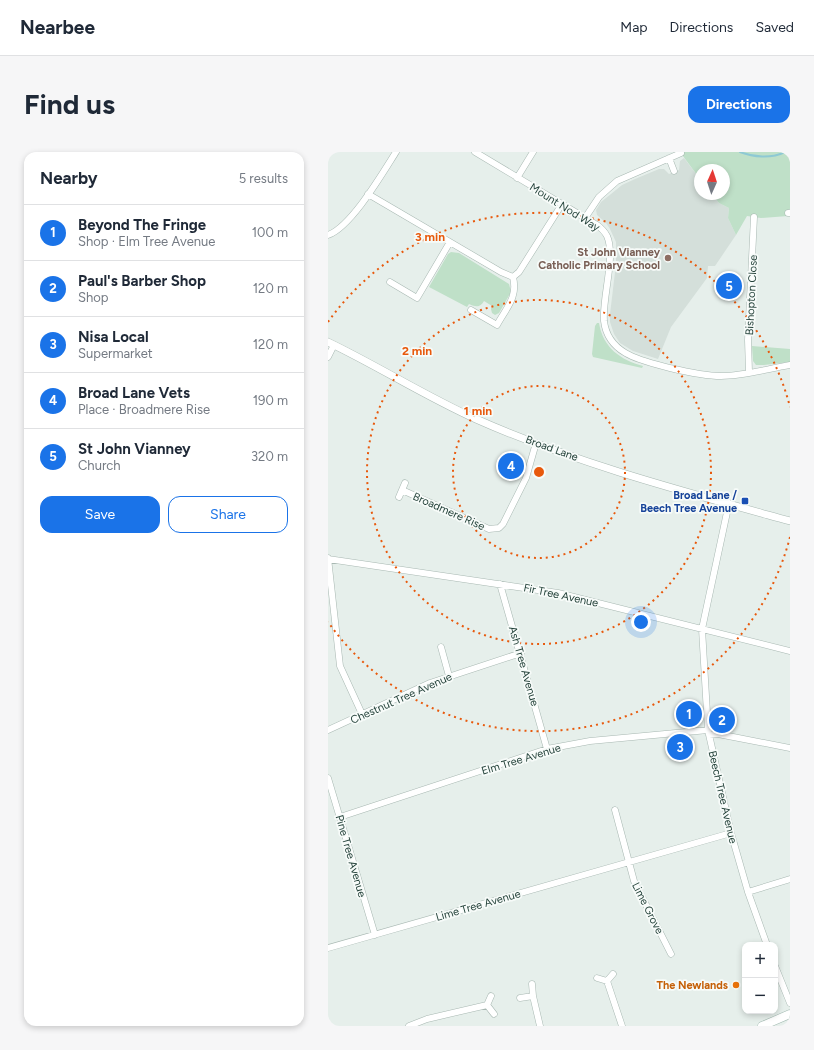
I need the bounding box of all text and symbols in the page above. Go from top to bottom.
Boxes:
text: Nearbee [20,16,95,39]
text: Map [620,19,648,36]
text: Directions [670,19,733,36]
text: Saved [755,19,794,36]
button: Directions [688,86,790,123]
text: Find us [24,87,115,121]
north arrow [694,164,730,200]
text: Nearby [40,168,98,188]
text: 5 results [239,171,288,186]
street label: Mount Nod Way [527,181,602,234]
text: Beyond The Fringe [78,216,206,234]
text: 1 [50,225,56,240]
text: 100 m [252,225,288,240]
text: 3 min [415,230,445,244]
text: Shop · Elm Tree Avenue [78,234,215,249]
place label: St John Vianney Catholic Primary School [538,246,661,272]
marker: St John Vianney Catholic Primary School [663,253,673,263]
street label: Bishopton Close [743,254,760,336]
pin: 5 [716,271,742,301]
text: Paul's Barber Shop [78,272,206,290]
text: 2 [49,281,57,296]
text: 120 m [253,281,288,296]
text: Shop [78,290,108,305]
text: Nisa Local [78,328,149,346]
text: 3 [49,337,57,352]
text: 120 m [253,337,288,352]
text: 2 min [402,344,432,358]
text: Supermarket [78,346,153,361]
text: Broad Lane Vets [78,384,190,402]
text: 4 [49,393,57,408]
text: 190 m [253,393,288,408]
text: Place · Broadmere Rise [78,402,210,417]
text: 1 min [464,404,492,418]
street label: Broad Lane [524,433,580,464]
text: St John Vianney [78,440,191,458]
text: 5 [49,449,57,464]
text: 320 m [251,449,288,464]
pin: 4 [498,451,524,481]
text: Church [78,458,121,473]
centre of rings [532,465,546,479]
place label: Broad Lane / Beech Tree Avenue [640,489,737,515]
street label: Broadmere Rise [411,490,487,533]
button: Save [40,496,160,533]
button: Share [168,496,288,533]
marker: Broad Lane / Beech Tree Avenue [740,496,750,506]
street label: Fir Tree Avenue [522,581,600,610]
your location [631,612,651,632]
street label: Ash Tree Avenue [506,625,541,708]
street label: Chestnut Tree Avenue [348,670,454,727]
pin: 1 [676,699,702,729]
pin: 2 [709,705,735,735]
pin: 3 [667,732,693,762]
street label: Elm Tree Avenue [480,741,562,778]
street label: Beech Tree Avenue [706,749,740,845]
street label: Pine Tree Avenue [333,813,368,899]
street label: Lime Grove [629,880,666,936]
street label: Lime Tree Avenue [434,887,522,924]
map controls [742,942,778,1014]
button: + [742,942,778,978]
button: − [742,978,778,1014]
place label: The Newlands [657,979,728,992]
marker: The Newlands [731,980,741,990]

